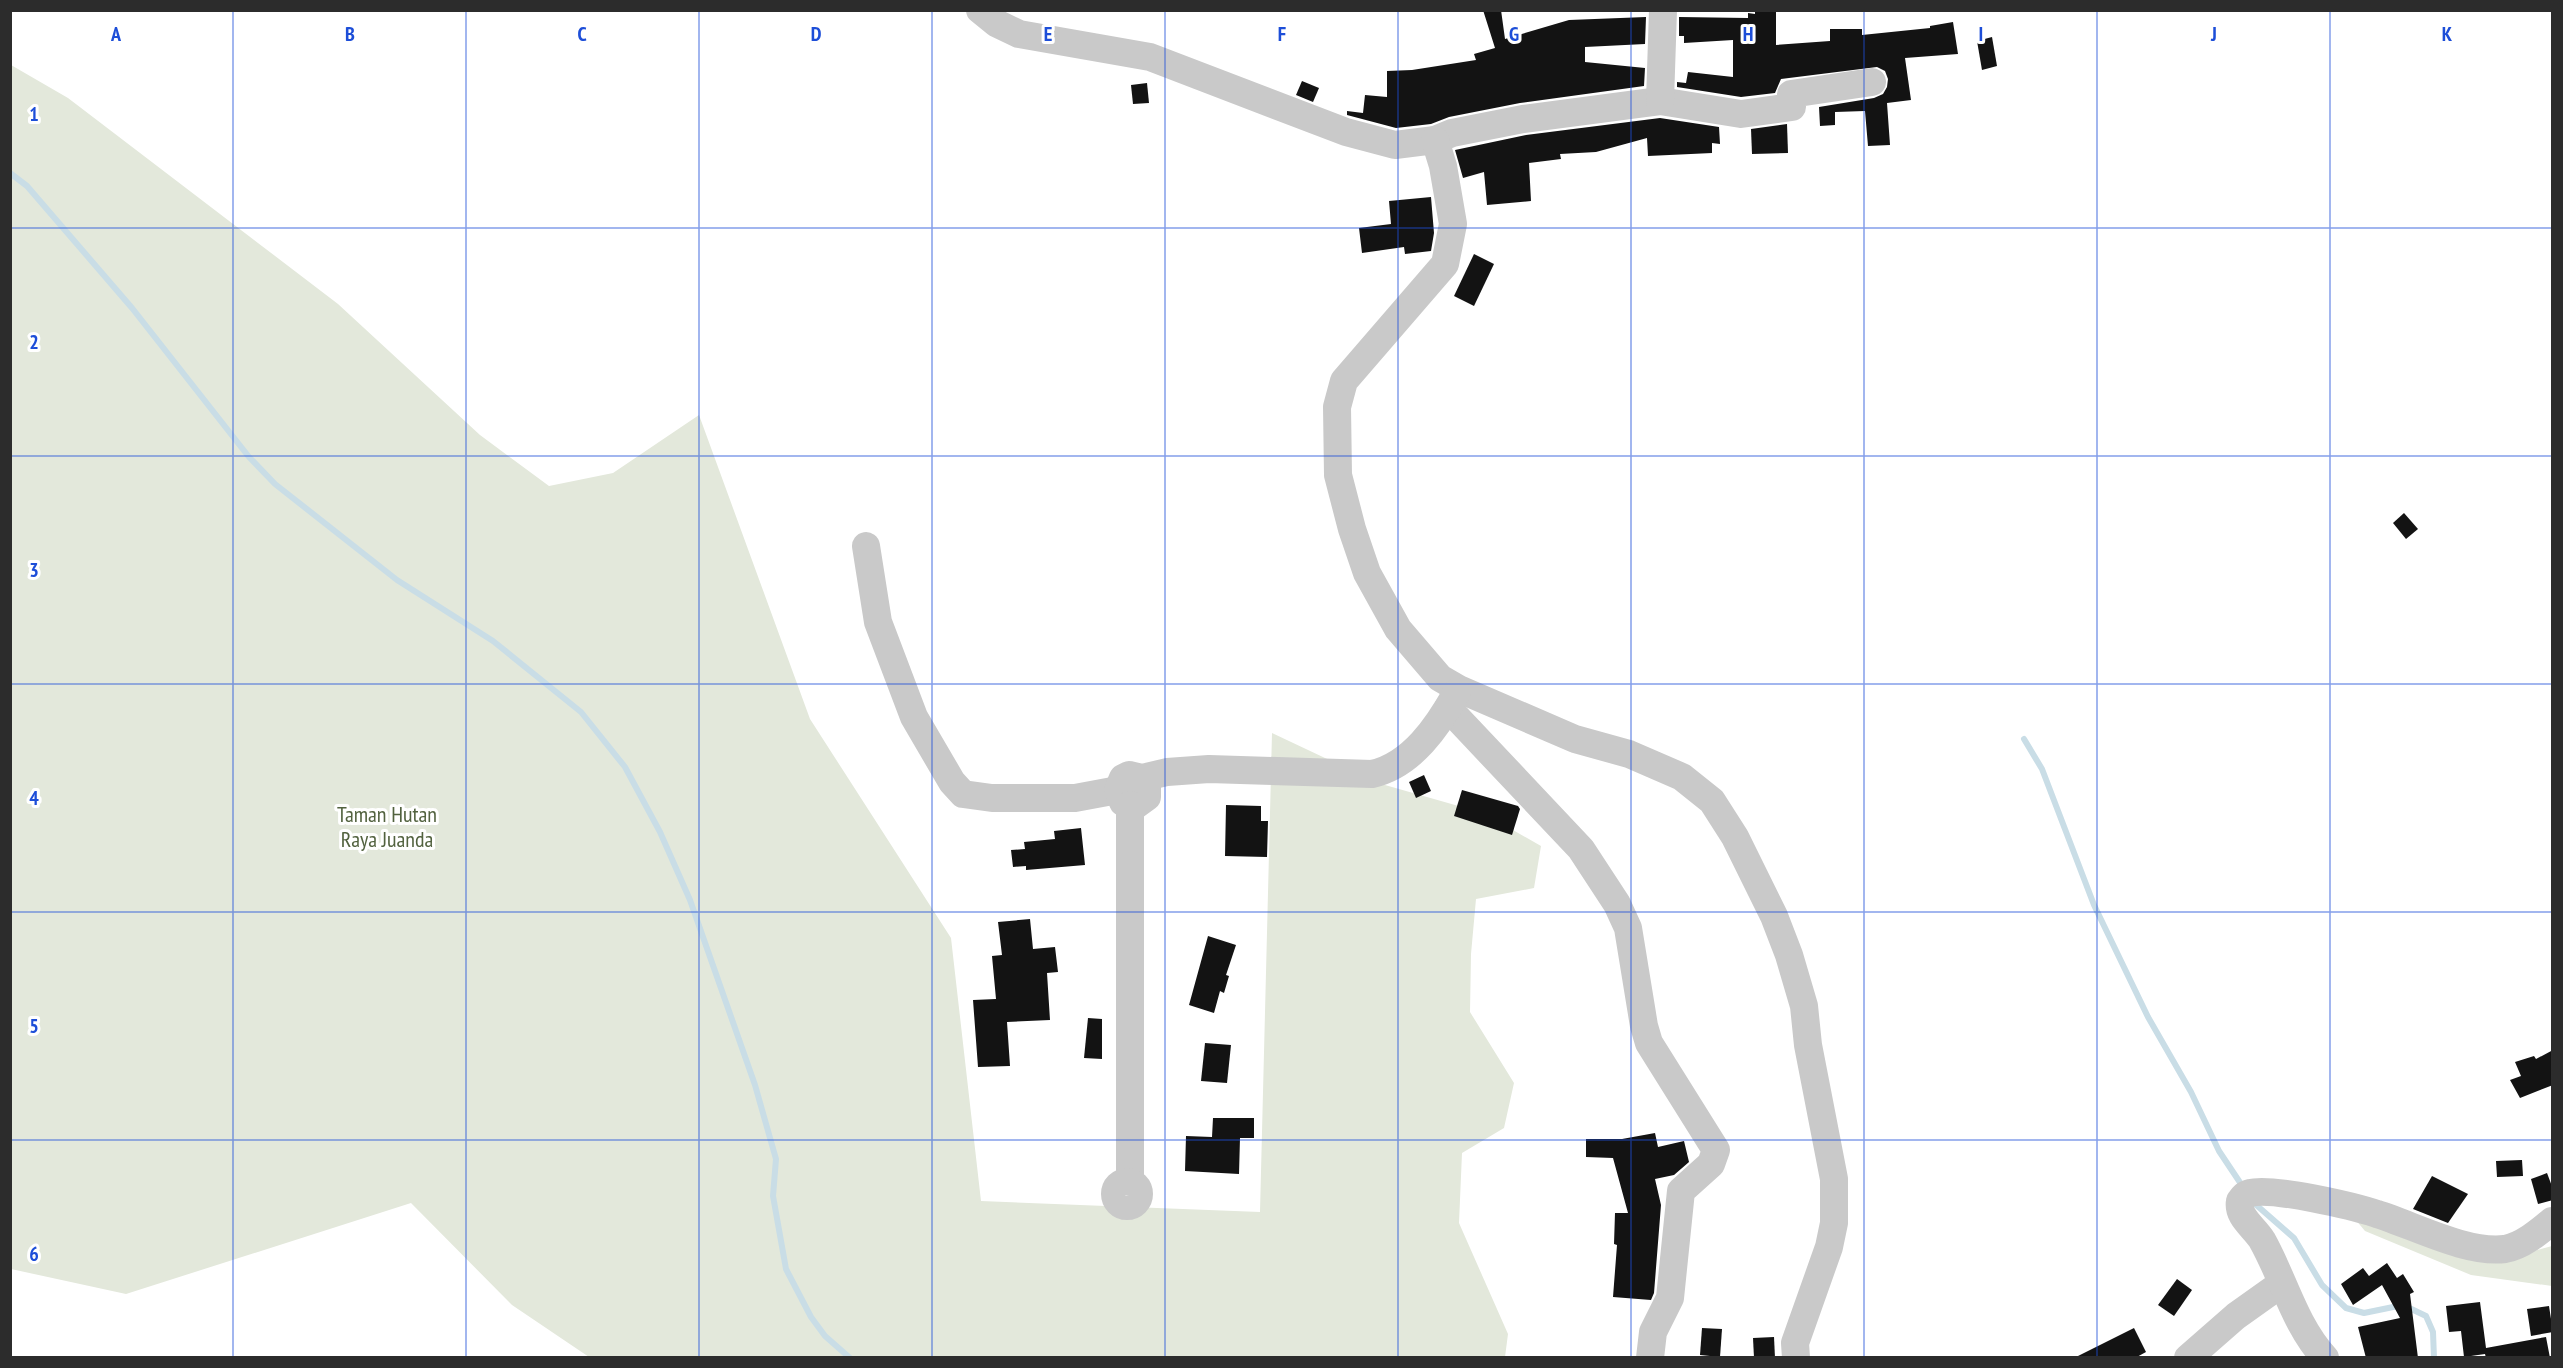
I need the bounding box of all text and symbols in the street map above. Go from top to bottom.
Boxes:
text: A [110,21,122,47]
text: B [345,21,355,47]
text: C [577,21,587,47]
text: D [811,21,822,47]
text: E [1044,21,1052,47]
text: F [1278,21,1286,47]
text: G [1509,21,1519,47]
text: H [1743,21,1753,47]
text: I [1979,21,1983,47]
text: J [2210,21,2217,47]
text: K [2442,21,2453,47]
text: 1 [29,101,39,127]
text: 2 [29,329,39,355]
text: 3 [29,557,39,583]
text: 4 [29,785,39,811]
park label: Taman Hutan Raya Juanda [337,800,437,853]
text: 5 [29,1013,39,1039]
text: 6 [29,1241,39,1267]

